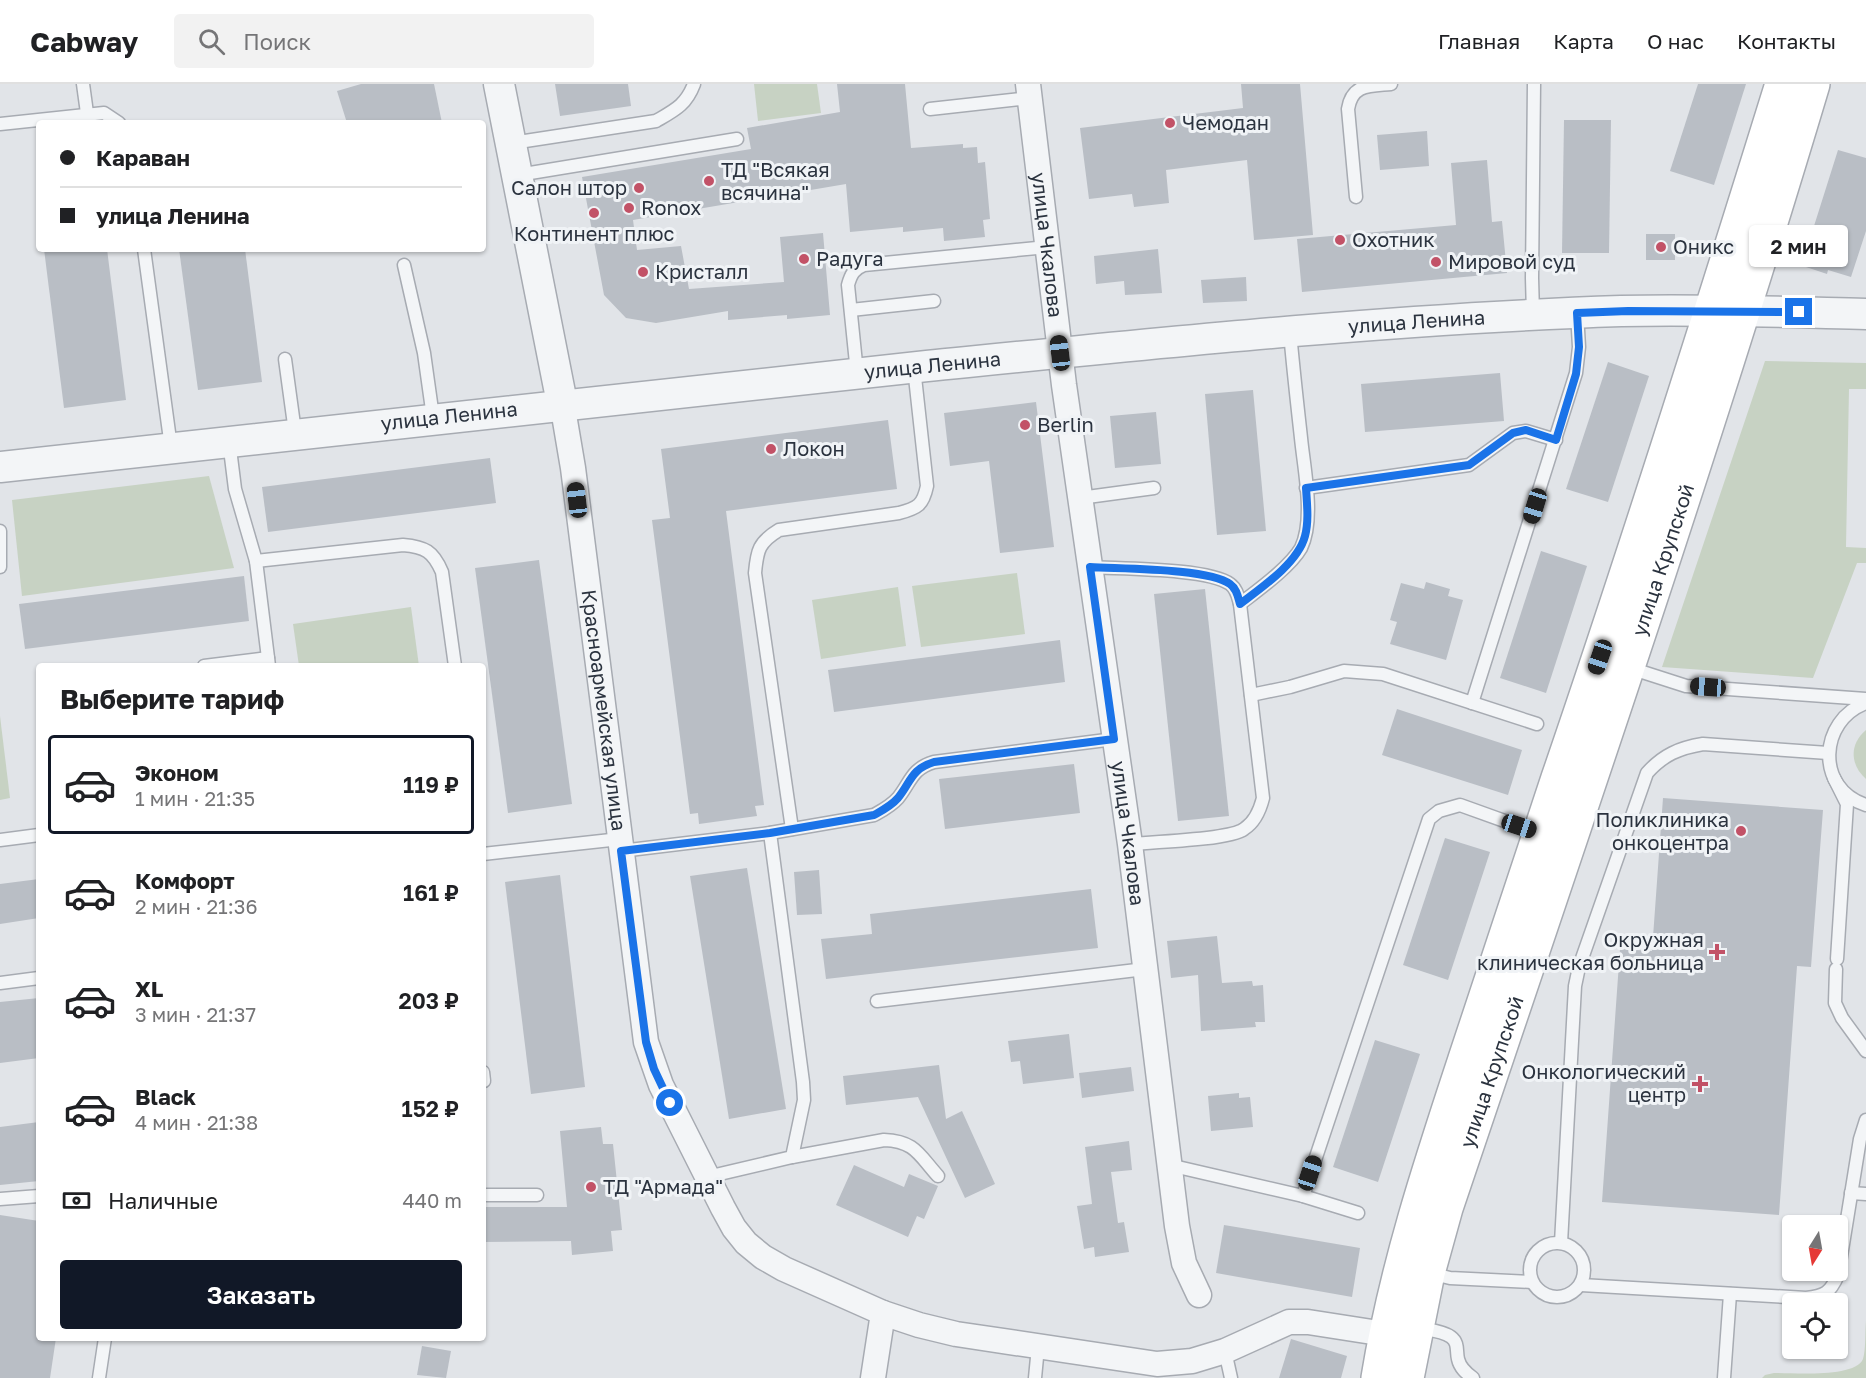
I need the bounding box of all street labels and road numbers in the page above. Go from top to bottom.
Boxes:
street label: улица Чкалова [1028,171,1069,319]
street label: улица Ленина [1347,304,1486,338]
street label: улица Ленина [863,346,1002,383]
street label: улица Ленина [379,396,519,435]
street label: улица Крупской [1626,480,1698,639]
street label: Красноармейская улица [578,588,632,832]
street label: улица Чкалова [1107,759,1150,907]
street label: улица Крупской [1454,993,1528,1151]

